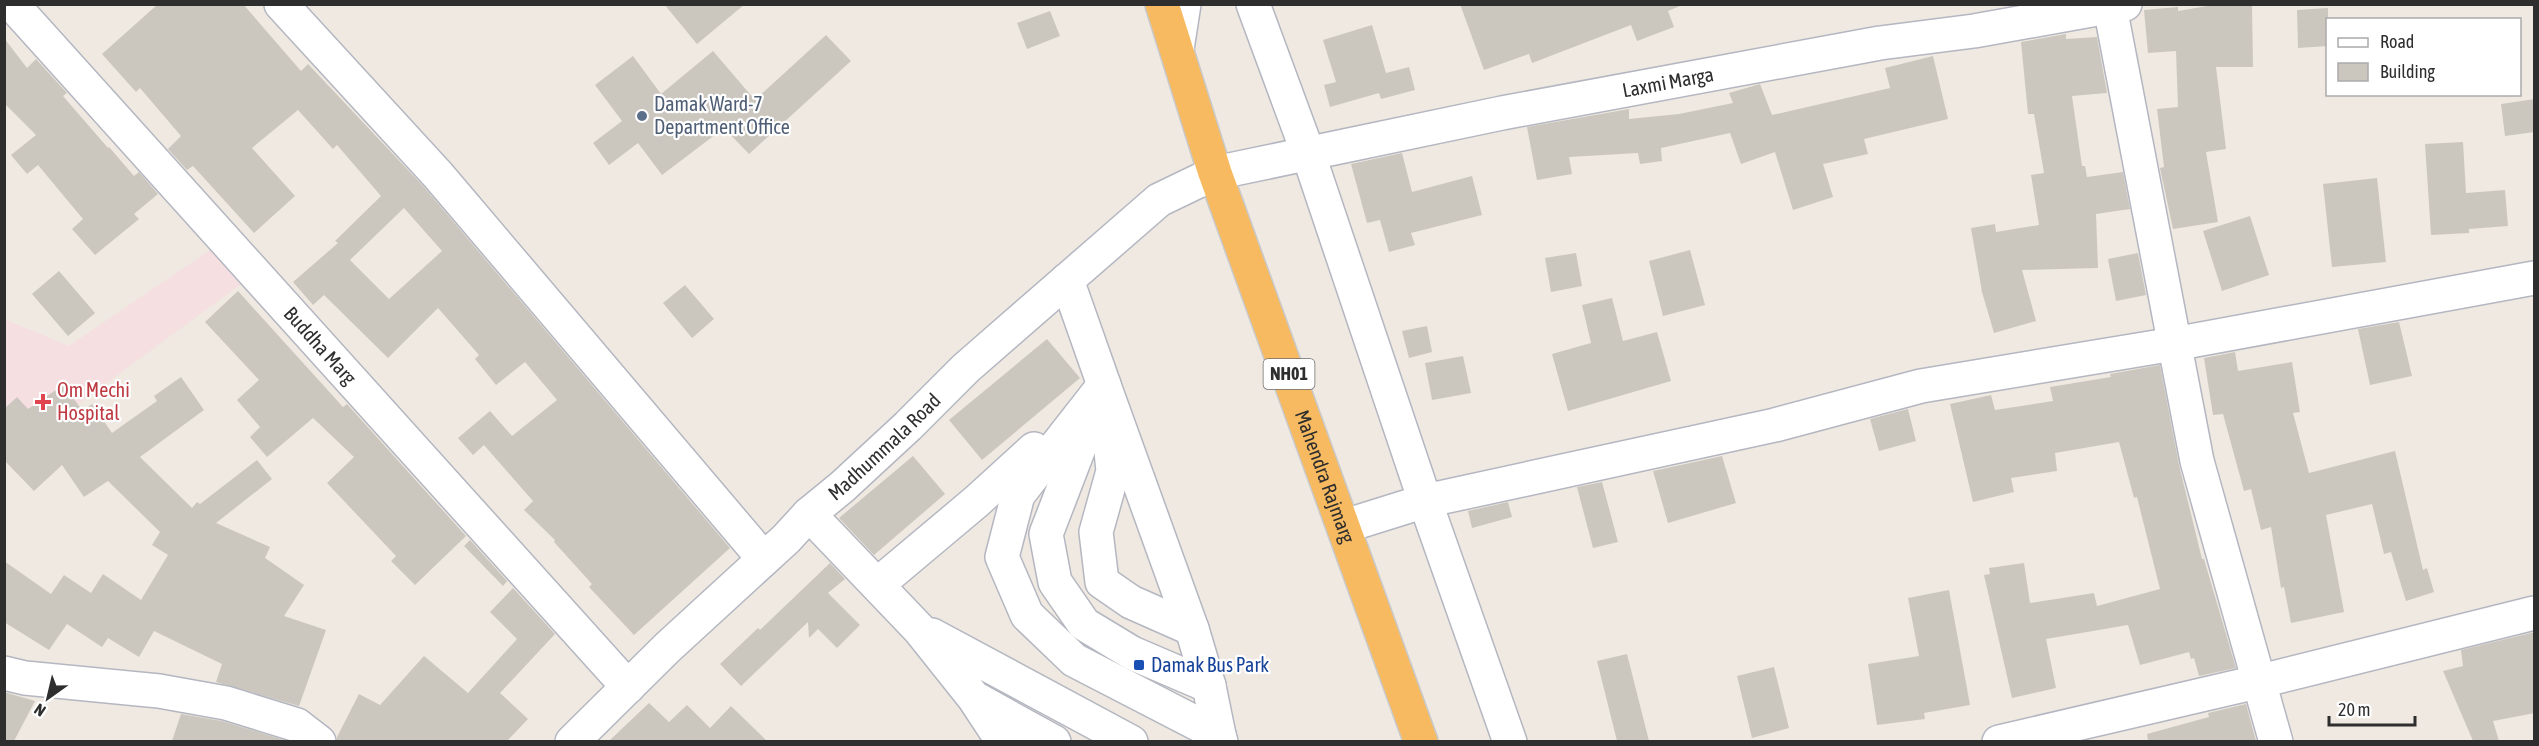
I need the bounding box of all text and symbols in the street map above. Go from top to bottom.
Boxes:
legend [2326,18,2521,96]
text: Road [2380,31,2414,52]
text: Building [2380,61,2435,82]
street label: Laxmi Marga [1620,62,1715,101]
place label: Damak Ward-7 Department Office [654,92,790,138]
marker: Damak Ward-7 Department Office [635,109,649,123]
street label: Buddha Marg [280,302,362,389]
road number: NH01 [1264,359,1314,389]
place label: Om Mechi Hospital [57,378,130,424]
street label: Madhummala Road [823,388,945,505]
marker: Om Mechi Hospital [34,393,52,411]
street label: Mahendra Rajmarg [1291,407,1360,546]
place label: Damak Bus Park [1151,653,1269,676]
marker: Damak Bus Park [1132,658,1146,672]
north arrow [18,668,78,728]
scale bar [2329,689,2414,727]
text: 20 m [2338,699,2370,720]
text: N [31,700,49,721]

